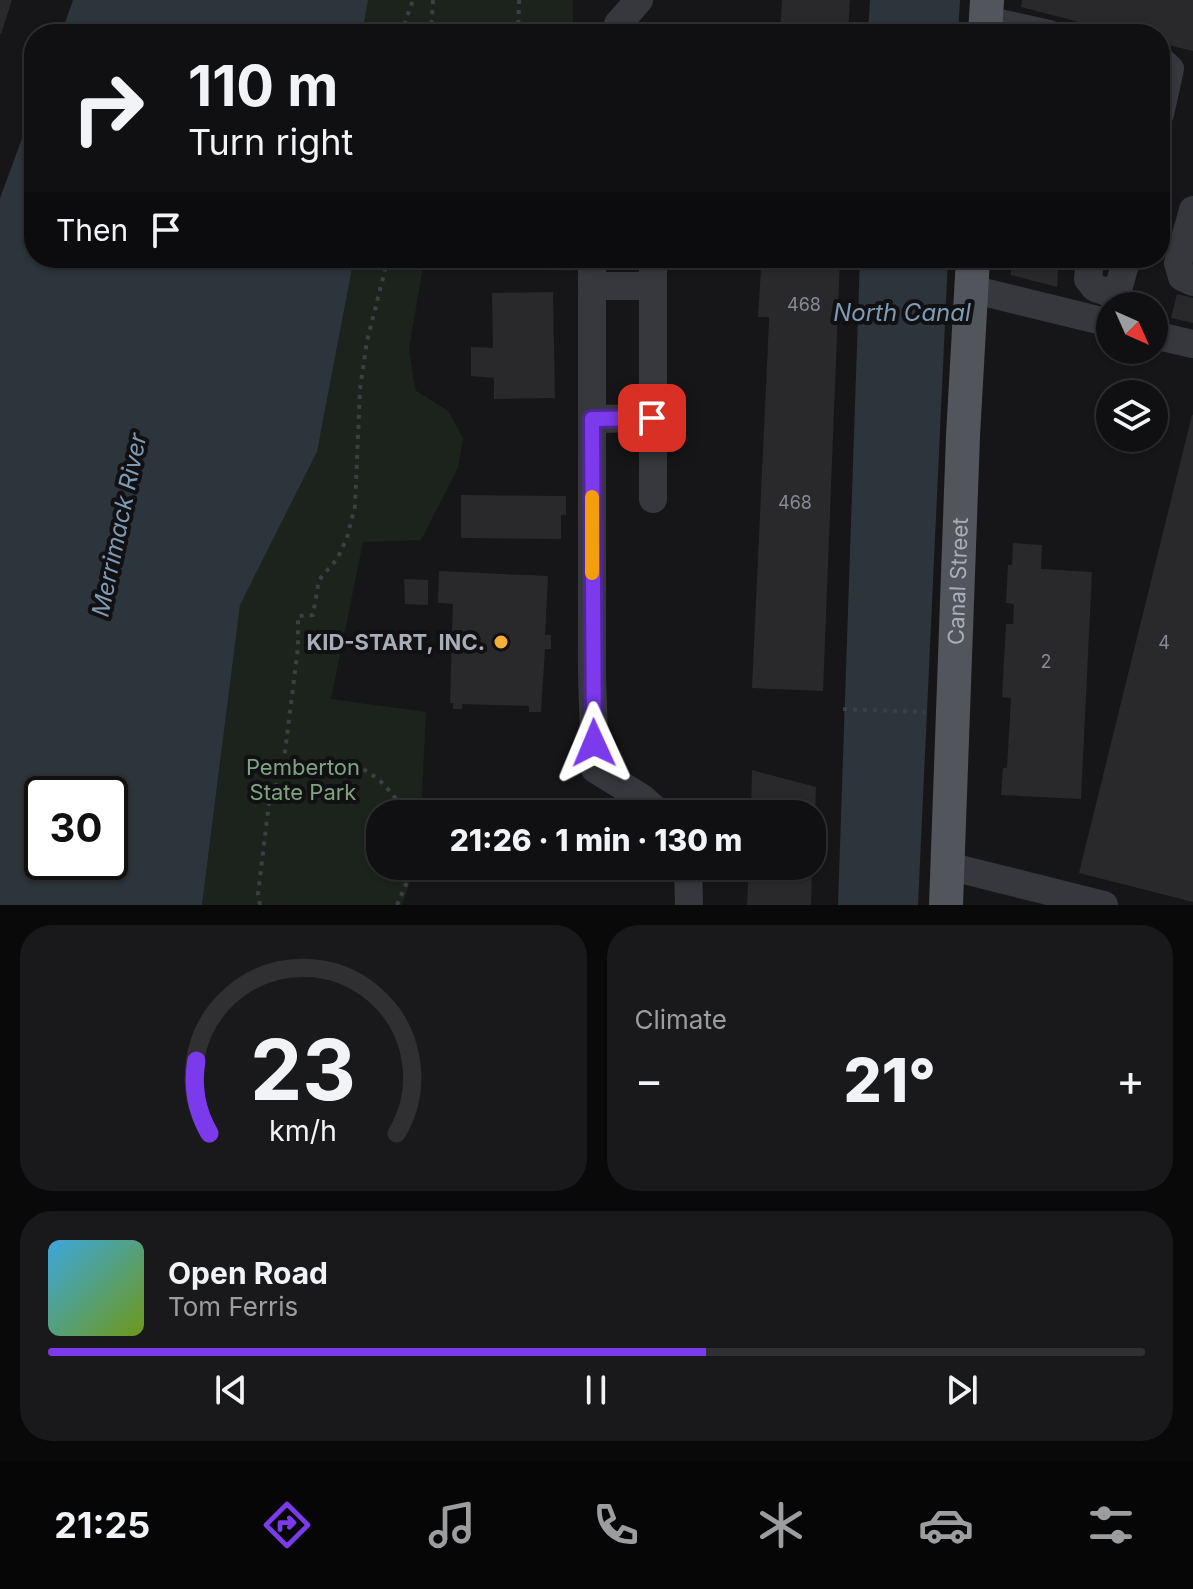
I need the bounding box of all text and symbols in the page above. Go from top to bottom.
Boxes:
text: 110 m [188,52,338,120]
icon: right [56,56,160,160]
text: Turn right [188,120,353,164]
icon: arrive [144,208,188,252]
text: Then [56,212,128,248]
north arrow [1096,292,1168,364]
map controls [1096,292,1168,452]
house number: 468 [787,294,821,315]
water label: North Canal [833,298,971,327]
button: layers [1096,380,1168,452]
pin [618,384,686,452]
icon: arrive [630,396,674,440]
water label: Merrimack River [85,430,153,619]
house number: 468 [778,492,812,513]
street label: Canal Street [942,517,973,645]
place label: KID-START, INC. [306,629,485,655]
house number: 4 [1158,632,1170,653]
marker: KID-START, INC. [492,633,510,651]
house number: 2 [1041,651,1051,672]
position arrow [552,701,636,785]
park label: Pemberton State Park [246,754,360,805]
speed limit sign: 30 [24,776,128,880]
text: 21:26 · 1 min · 130 m [450,822,742,858]
text: Climate [635,1004,727,1035]
text: 23 [250,1019,356,1120]
text: 21° [844,1044,936,1116]
text: − [635,1053,664,1107]
text: + [1116,1053,1145,1107]
text: km/h [269,1113,337,1148]
text: Open Road [168,1255,328,1291]
text: Tom Ferris [168,1291,298,1322]
icon: previous [209,1368,253,1412]
icon: pause [574,1368,618,1412]
icon: next [940,1368,984,1412]
icon: directions [259,1497,315,1553]
icon: music [424,1497,480,1553]
icon: phone [588,1497,644,1553]
icon: climate [753,1497,809,1553]
icon: car [918,1497,974,1553]
icon: filters [1083,1497,1139,1553]
text: 21:25 [54,1503,150,1547]

